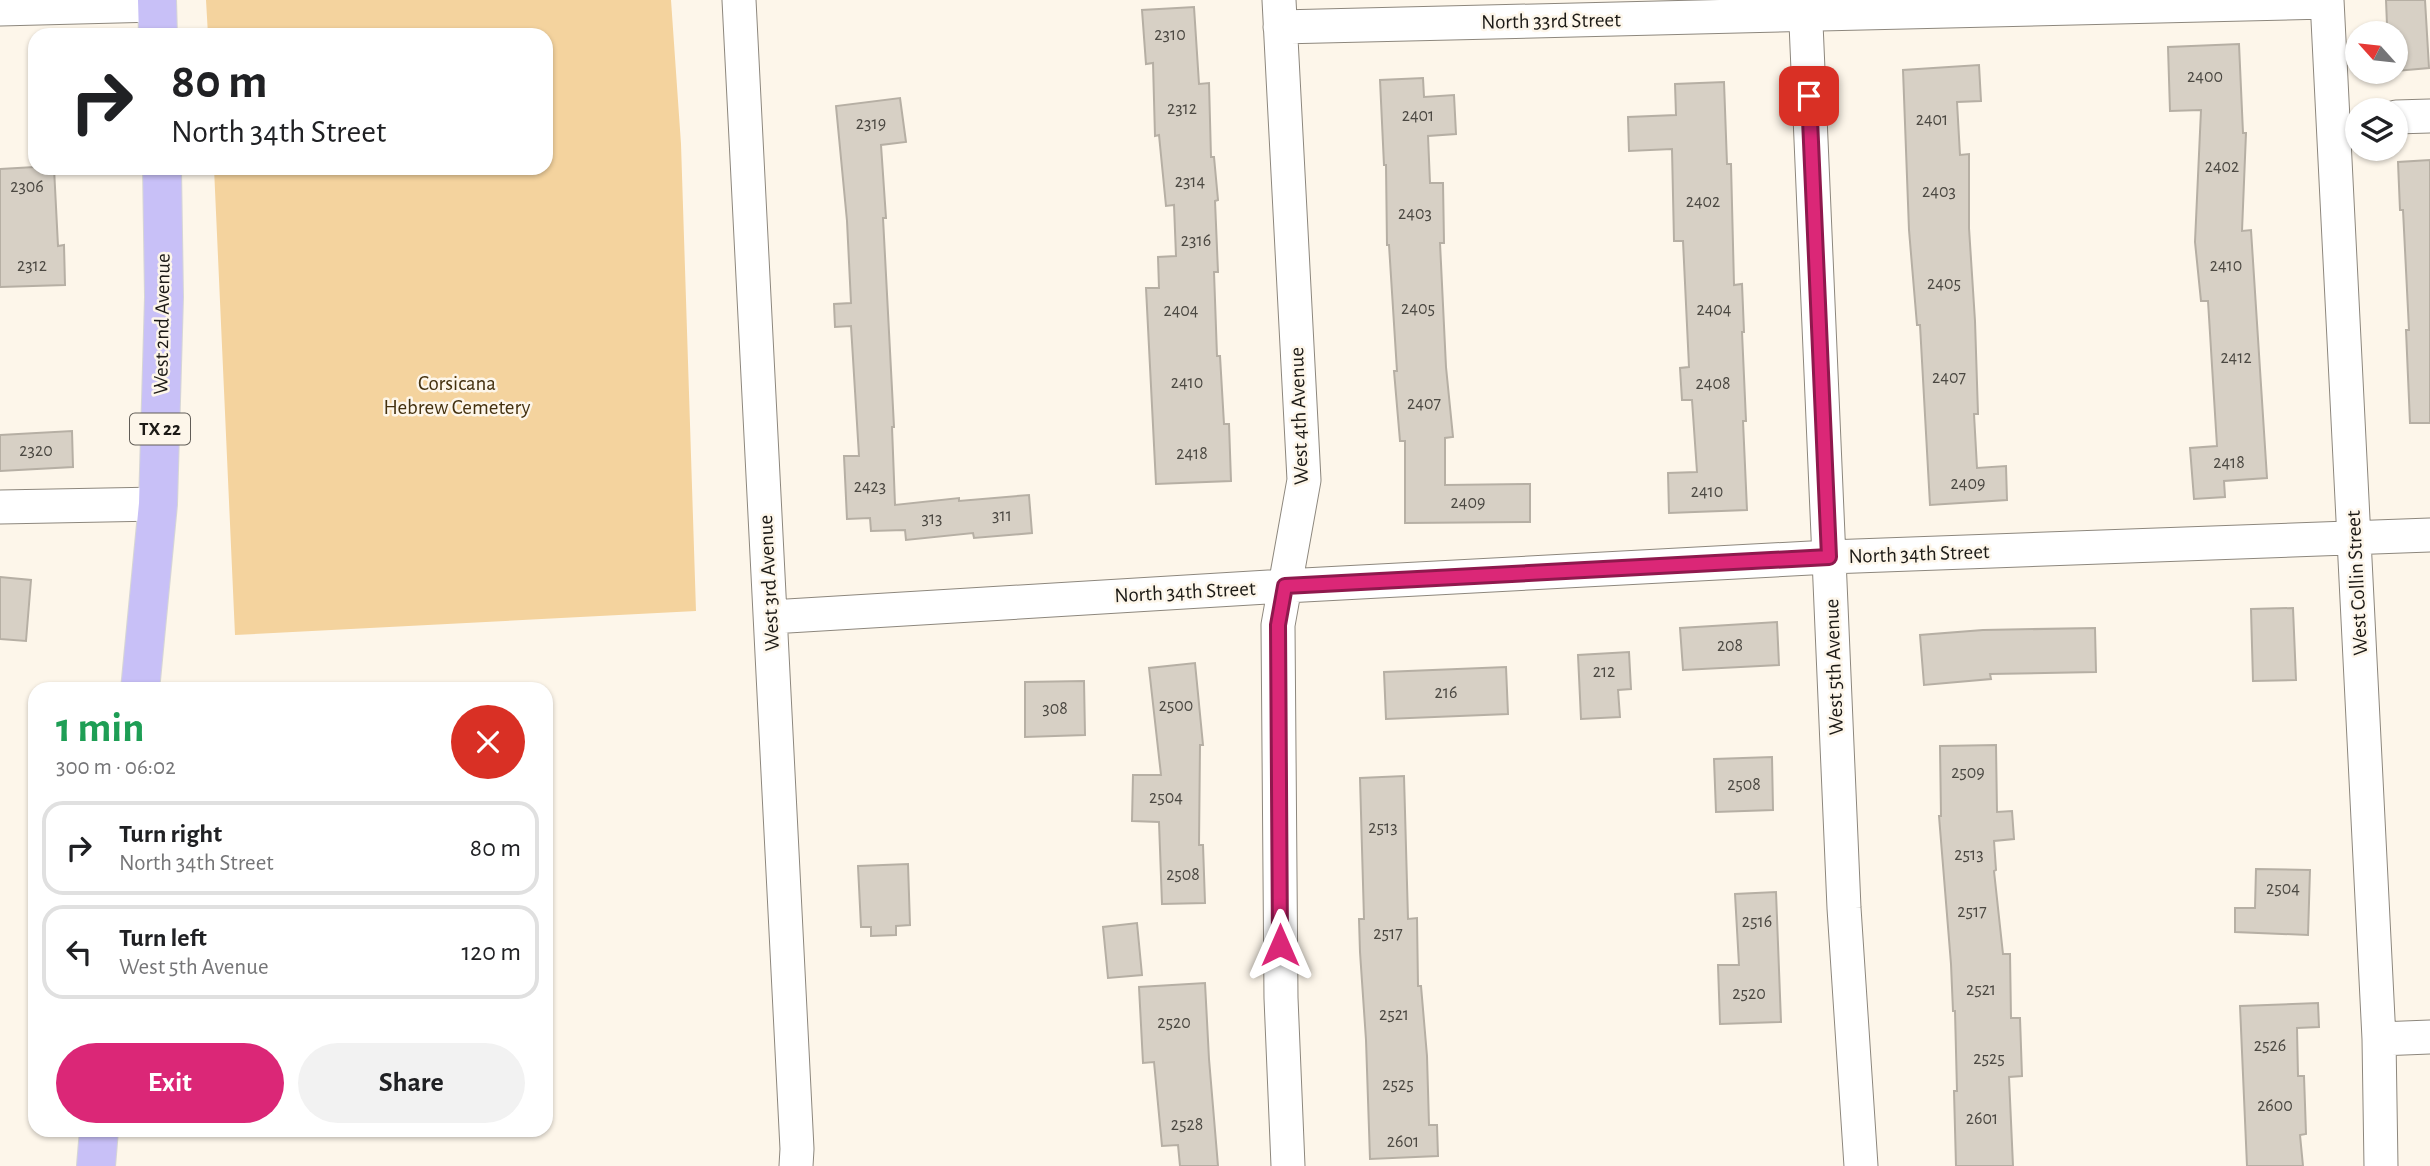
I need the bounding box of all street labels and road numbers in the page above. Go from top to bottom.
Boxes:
street label: North 33rd Street [1481,9,1621,33]
street label: West 2nd Avenue [150,253,174,395]
street label: West 4th Avenue [1286,347,1312,485]
road number: TX 22 [130,414,190,444]
street label: West Collin Street [2343,510,2371,656]
street label: West 3rd Avenue [755,514,783,652]
street label: North 34th Street [1848,541,1990,567]
street label: North 34th Street [1114,578,1256,606]
street label: West 5th Avenue [1821,598,1847,736]

